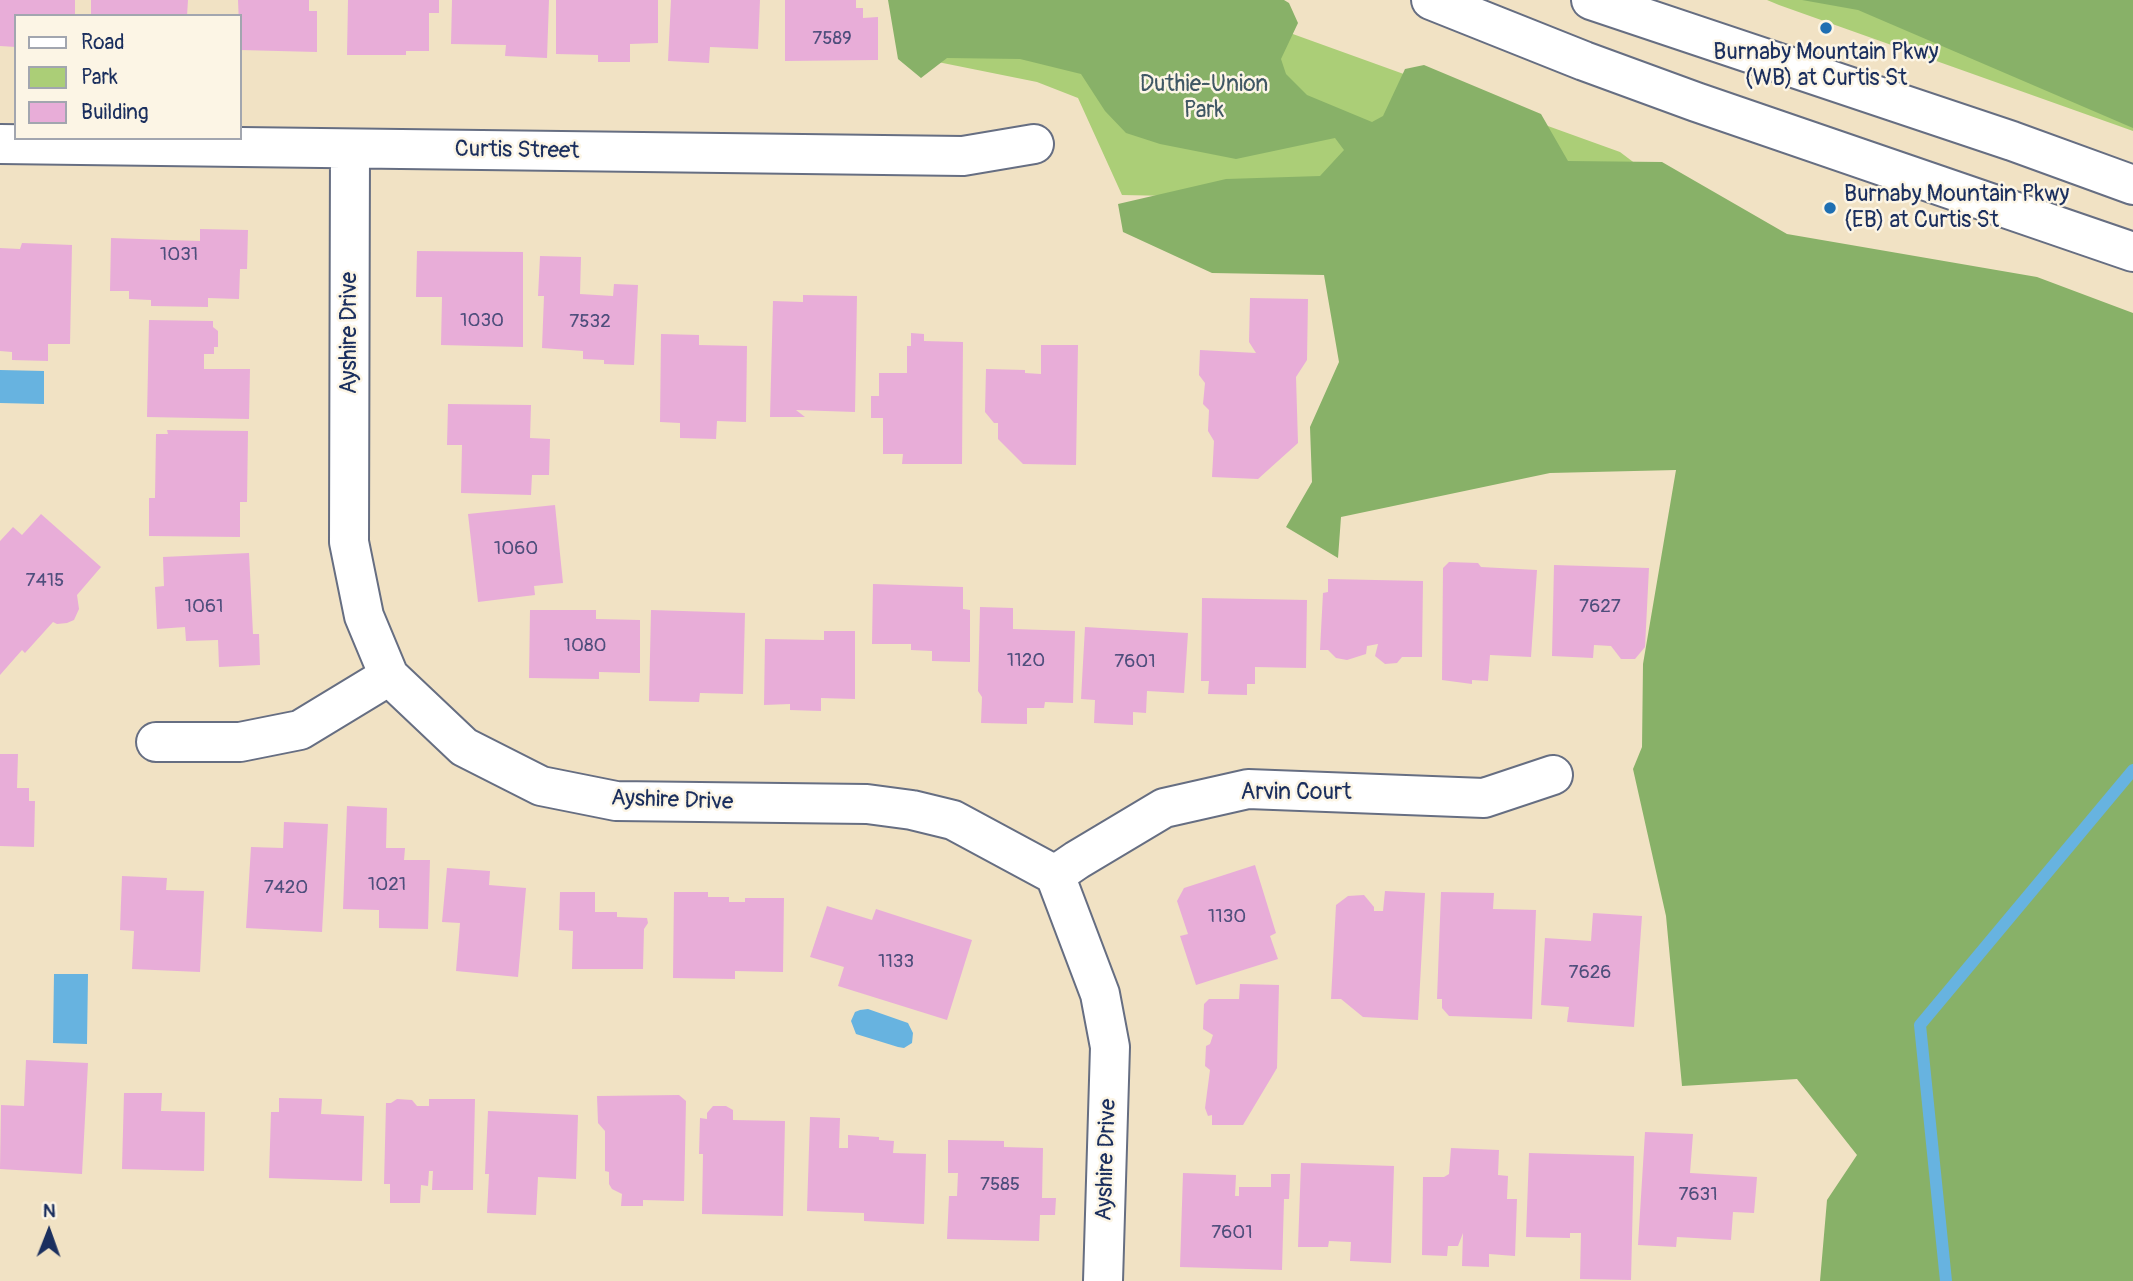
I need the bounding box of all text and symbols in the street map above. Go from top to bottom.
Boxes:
legend [14,14,242,140]
marker: Burnaby Mountain Pkwy (WB) at Curtis St [1818,20,1834,36]
house number: 7589 [812,28,852,50]
text: Road [81,29,125,56]
place label: Burnaby Mountain Pkwy (WB) at Curtis St [1713,39,1939,93]
text: Park [81,64,118,91]
park label: Duthie-Union Park [1140,71,1268,125]
text: Building [81,99,148,126]
street label: Curtis Street [454,136,580,166]
place label: Burnaby Mountain Pkwy (EB) at Curtis St [1844,181,2069,235]
marker: Burnaby Mountain Pkwy (EB) at Curtis St [1822,200,1838,216]
house number: 1031 [160,244,198,266]
street label: Ayshire Drive [336,272,364,394]
house number: 1030 [460,310,504,332]
house number: 7532 [569,311,611,333]
house number: 1060 [494,538,538,560]
house number: 7415 [26,570,64,592]
house number: 1061 [185,596,223,618]
house number: 7627 [1579,596,1621,618]
house number: 1080 [564,635,606,657]
house number: 1120 [1007,650,1045,672]
house number: 7601 [1114,651,1156,673]
street label: Arvin Court [1241,779,1351,807]
street label: Ayshire Drive [610,785,734,817]
house number: 1021 [368,874,406,896]
house number: 7420 [264,877,308,899]
house number: 1130 [1208,906,1246,928]
house number: 1133 [878,951,914,973]
house number: 7626 [1569,962,1611,984]
street label: Ayshire Drive [1091,1098,1123,1222]
house number: 7585 [980,1174,1020,1196]
house number: 7631 [1678,1184,1718,1206]
north arrow [14,1197,84,1267]
text: N [43,1199,56,1223]
house number: 7601 [1211,1222,1253,1244]

